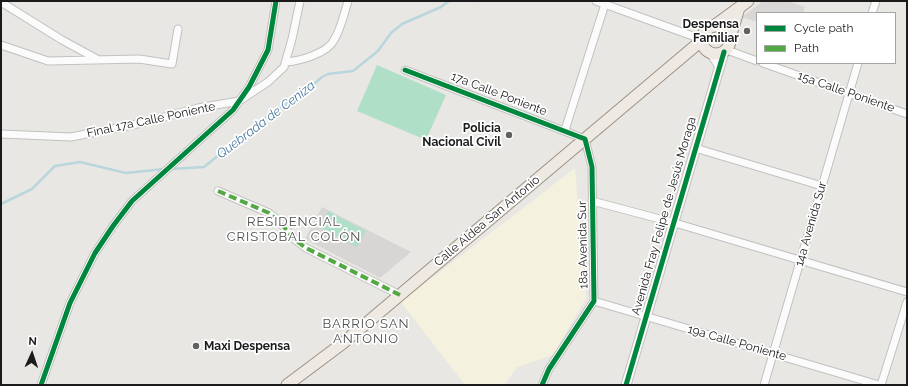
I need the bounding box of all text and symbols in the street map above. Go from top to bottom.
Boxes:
legend [756,12,896,64]
place label: Despensa Familiar [682,17,739,45]
text: Cycle path [794,21,853,35]
marker: Despensa Familiar [742,26,752,36]
text: Path [794,41,819,55]
street label: 17a Calle Poniente [449,69,549,119]
street label: 15a Calle Poniente [796,69,896,115]
water label: Quebrada de Ceniza [214,78,318,162]
street label: Final 17a Calle Poniente [85,99,217,141]
street label: Avenida Fray Felipe de Jesús Moraga [629,115,699,317]
place label: Policia Nacional Civil [422,121,501,149]
marker: Policia Nacional Civil [504,130,514,140]
street label: Calle Aldea San Antonio [431,173,543,269]
street label: 14a Avenida Sur [792,180,830,268]
street label: 18a Avenida Sur [575,201,591,289]
district label: RESIDENCIAL CRISTOBAL COLÓN [227,214,361,245]
district label: BARRIO SAN ANTONIO [322,316,410,347]
street label: 19a Calle Poniente [686,322,788,364]
north arrow [12,334,52,374]
text: N [28,335,37,348]
place label: Maxi Despensa [204,339,290,353]
marker: Maxi Despensa [191,341,201,351]

